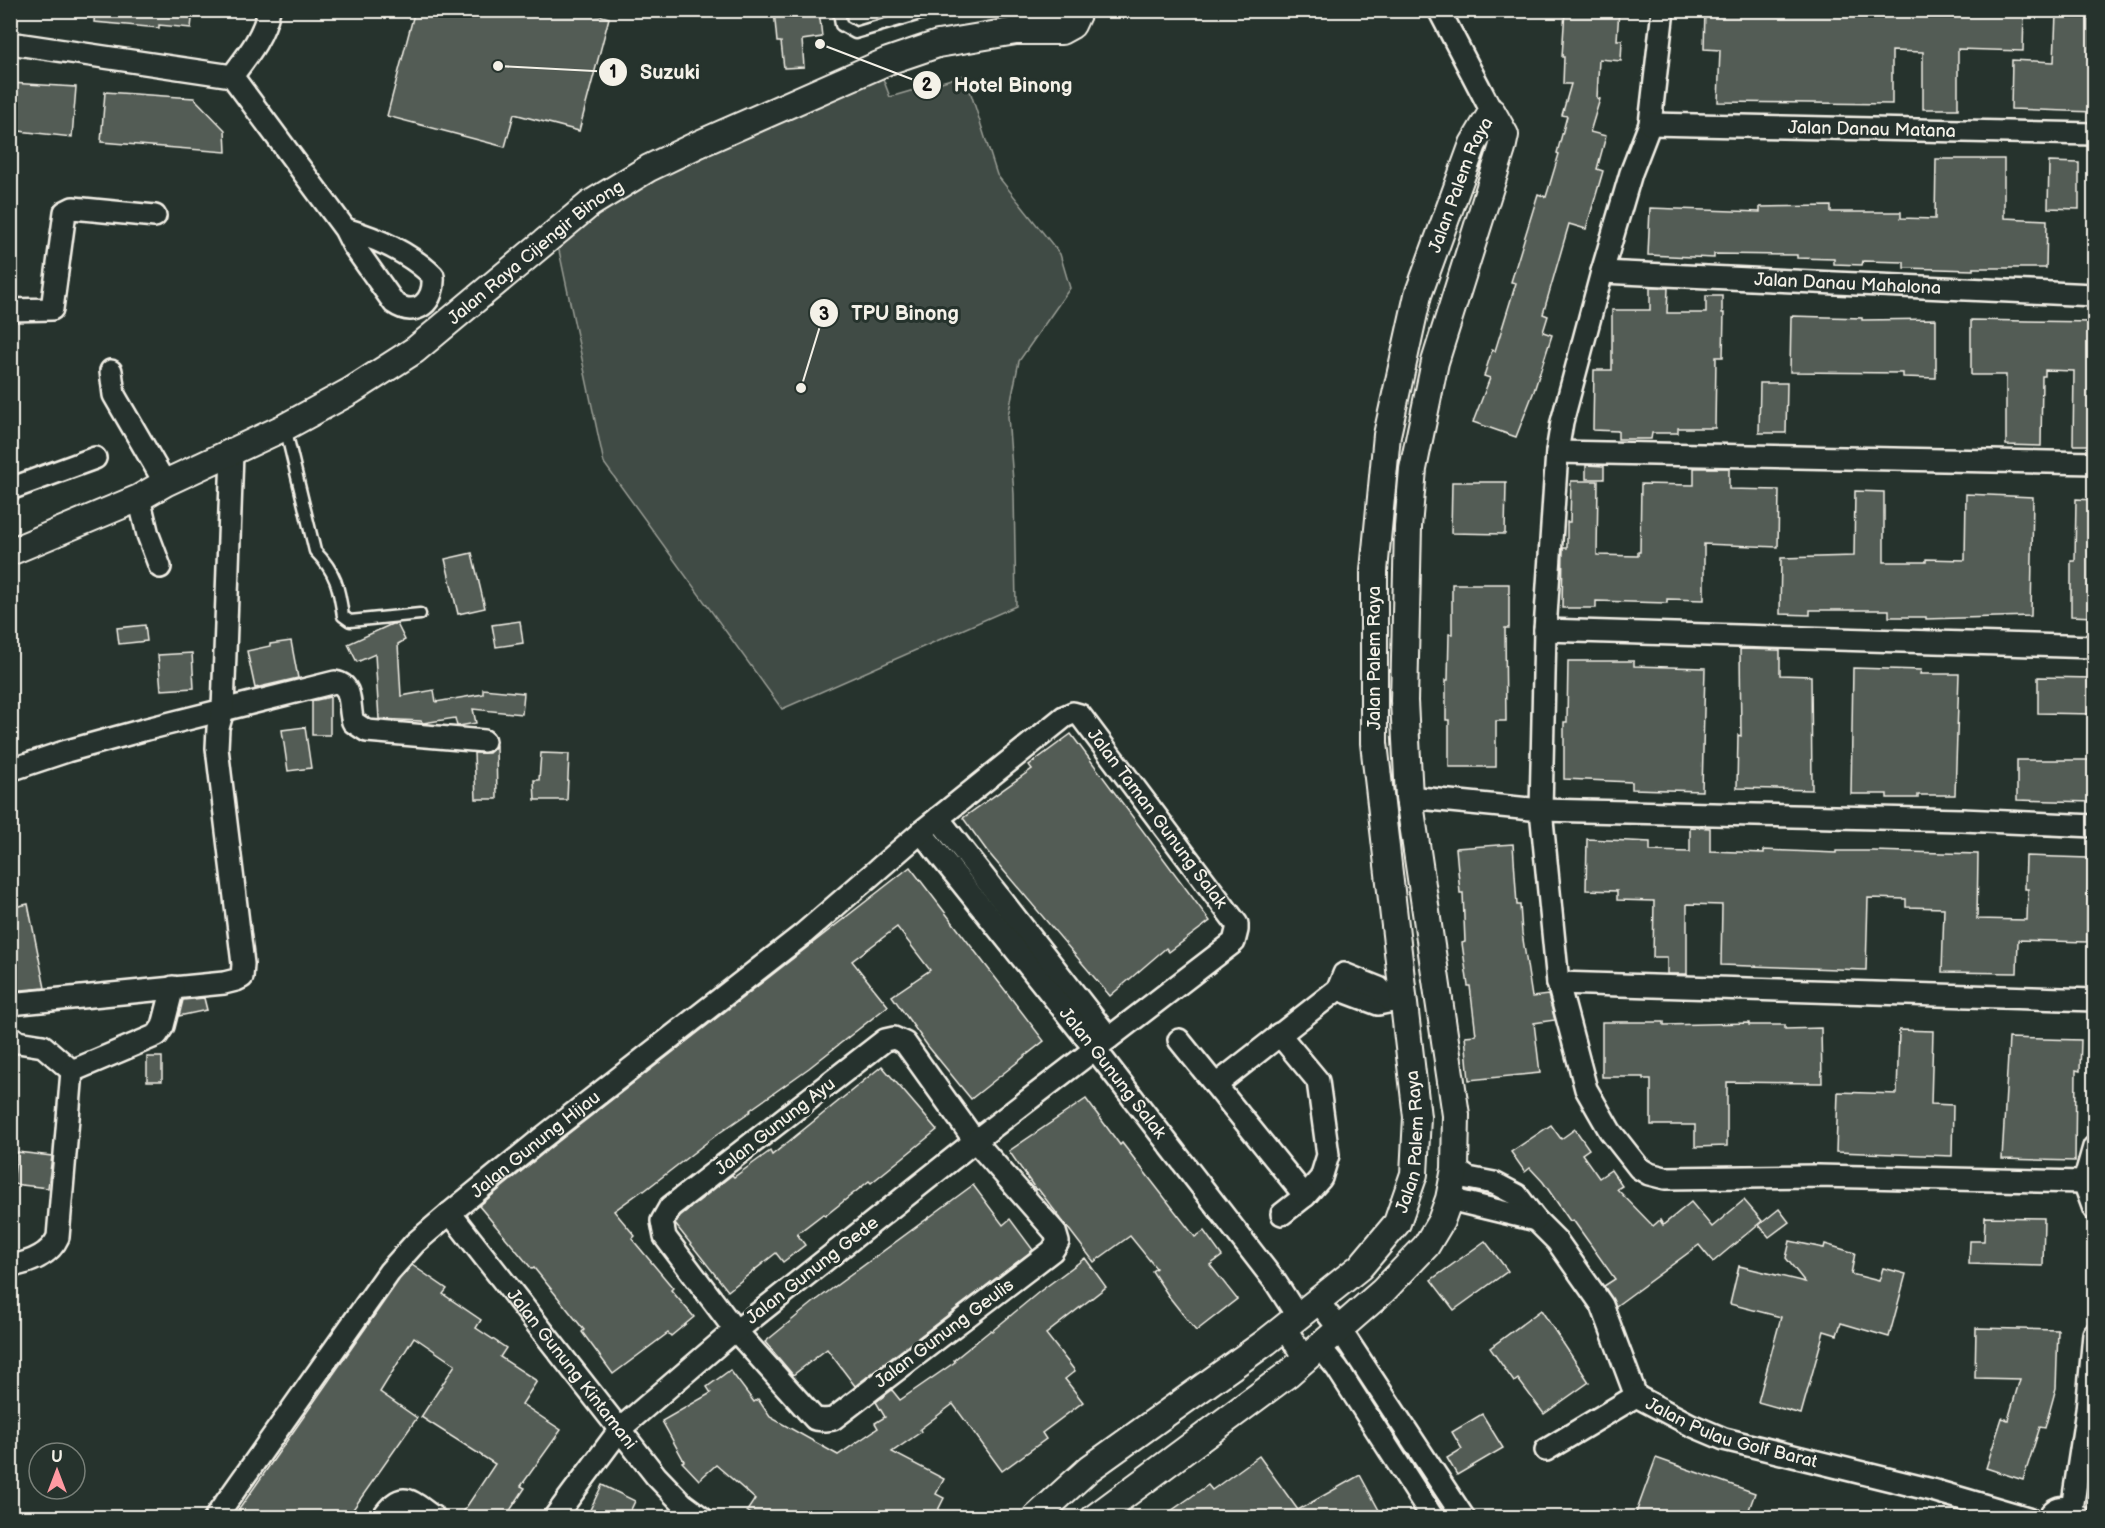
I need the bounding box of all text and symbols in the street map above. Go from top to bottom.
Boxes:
callout: Suzuki [598,53,712,91]
text: Suzuki [640,61,700,85]
text: 1 [609,62,617,83]
callout: Hotel Binong [912,66,1084,104]
text: Hotel Binong [954,74,1072,98]
text: 2 [922,75,933,96]
street label: Jalan Palem Raya [1424,113,1498,256]
street label: Jalan Danau Matana [1788,117,1956,142]
street label: Jalan Raya Cijengir Binong [444,176,628,329]
street label: Jalan Danau Mahalona [1754,269,1942,299]
callout: TPU Binong [809,294,971,332]
text: TPU Binong [851,302,959,326]
text: 3 [819,304,829,325]
street label: Jalan Palem Raya [1364,586,1385,730]
street label: Jalan Taman Gunung Salak [1083,724,1232,913]
street label: Jalan Gunung Salak [1055,1003,1171,1143]
street label: Jalan Palem Raya [1391,1069,1428,1216]
street label: Jalan Gunung Ayu [711,1073,839,1180]
street label: Jalan Gunung Hijau [467,1087,604,1203]
street label: Jalan Gunung Gede [742,1212,883,1329]
street label: Jalan Gunung Geulis [871,1274,1018,1393]
street label: Jalan Gunung Kintamani [502,1285,641,1454]
street label: Jalan Pulau Golf Barat [1642,1393,1820,1473]
north arrow [27,1441,87,1501]
text: U [51,1448,63,1467]

